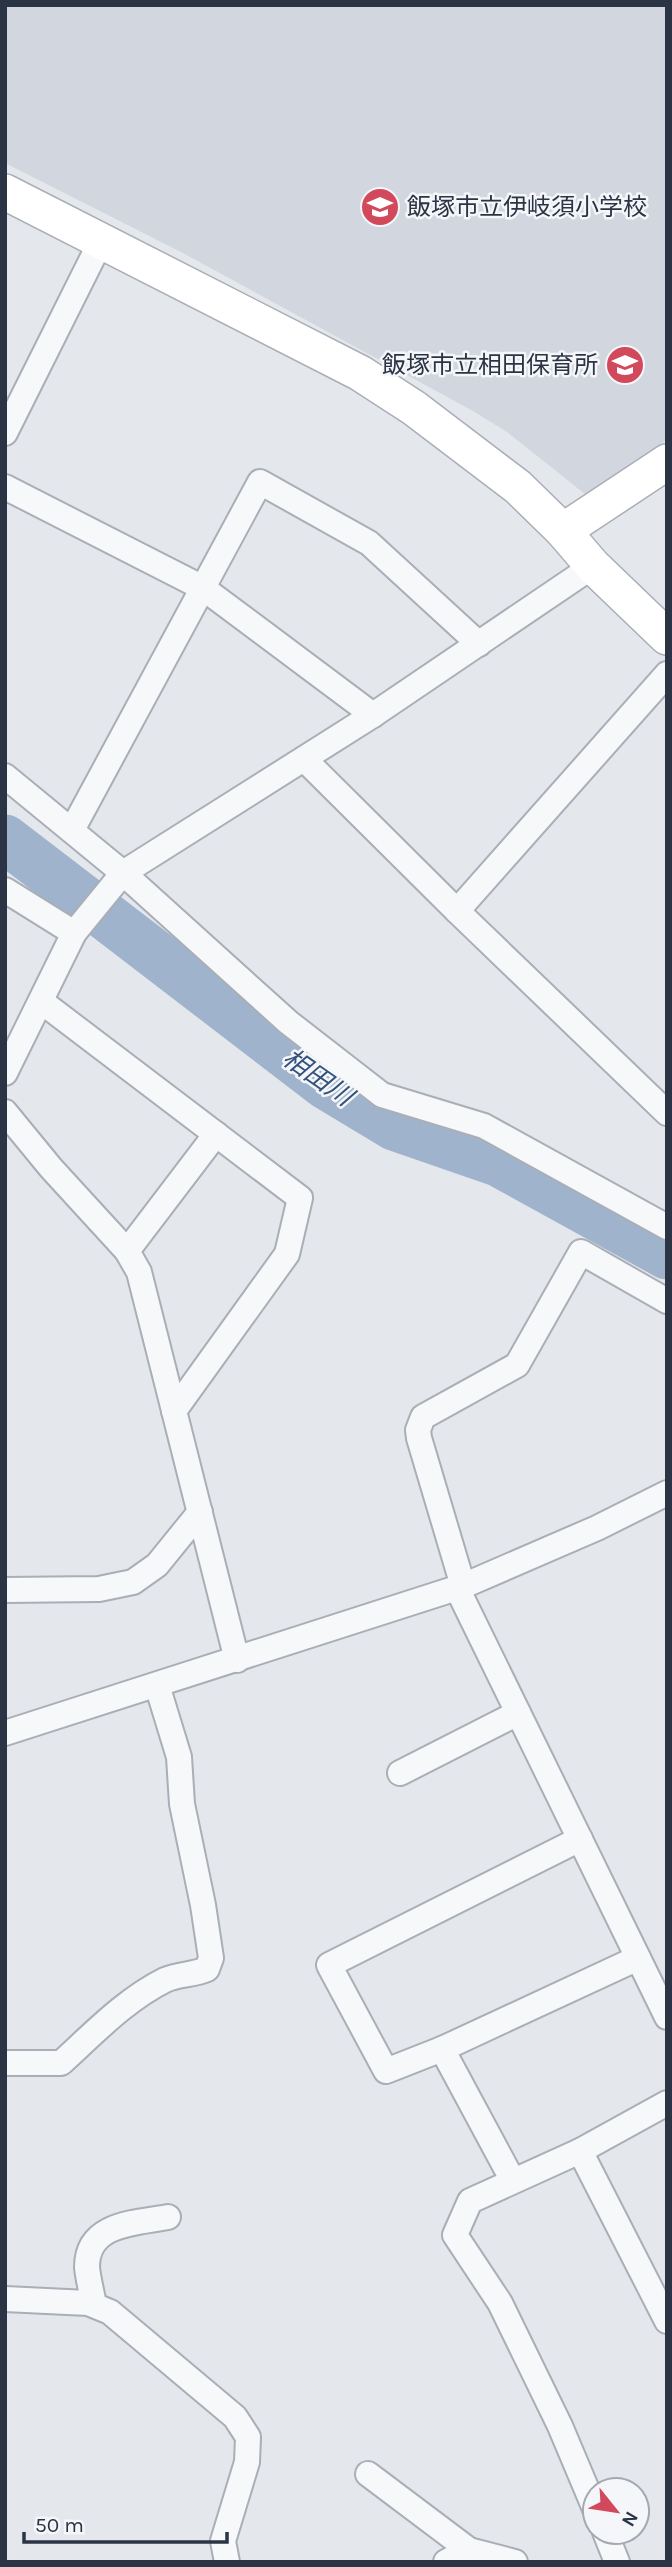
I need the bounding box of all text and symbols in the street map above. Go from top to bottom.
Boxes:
school or university icon: 飯塚市立伊岐須小学校 [359,186,401,228]
place label: 飯塚市立伊岐須小学校 [407,193,647,221]
school or university icon: 飯塚市立相田保育所 [604,344,646,386]
place label: 飯塚市立相田保育所 [382,351,598,379]
water label: 相田川 [277,1042,361,1114]
north arrow [581,2476,651,2546]
scale bar [24,2500,228,2544]
text: N [617,2508,643,2530]
text: 50 m [35,2513,84,2537]

